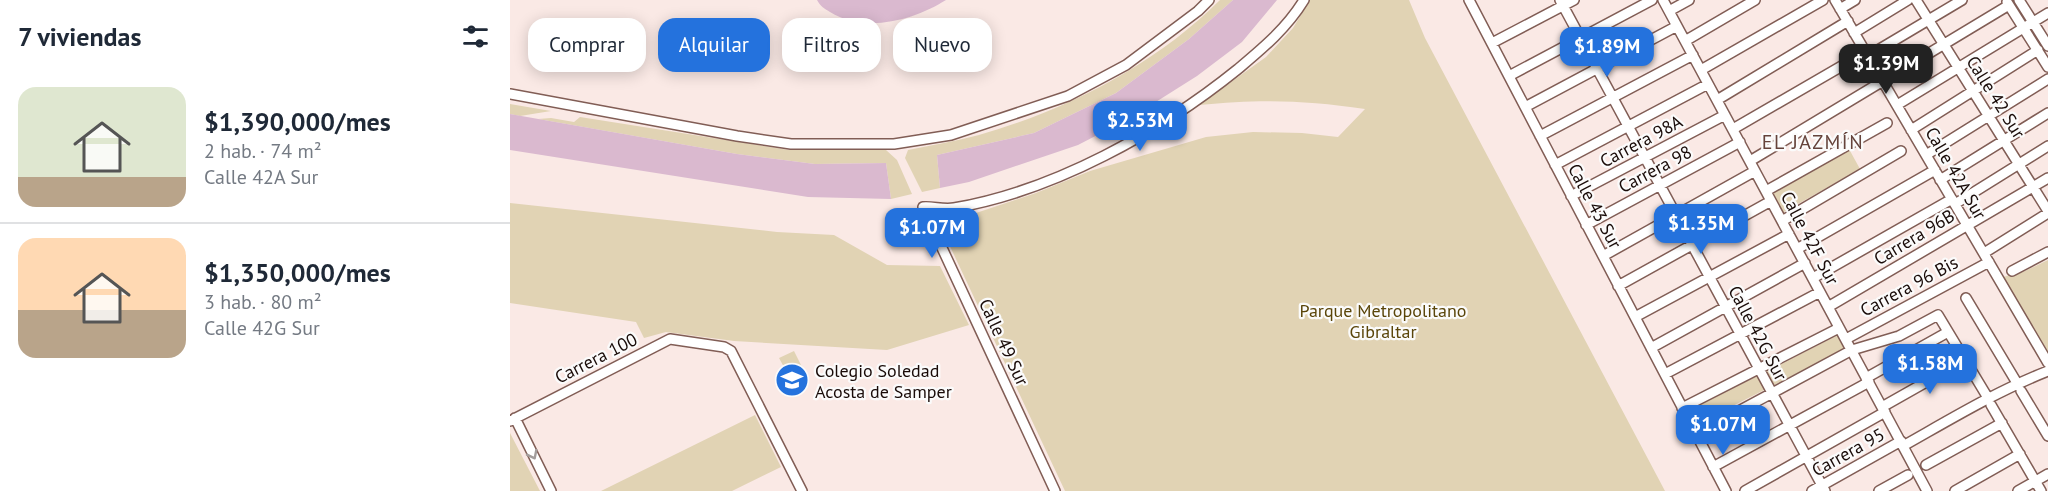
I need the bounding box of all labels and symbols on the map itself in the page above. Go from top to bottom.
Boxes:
pin: $1.89M [1558,27,1656,78]
pin: $1.39M [1837,44,1935,95]
street label: Calle 42 Sur [1962,51,2030,143]
pin: $2.53M [1091,101,1189,152]
street label: Carrera 98A [1596,110,1686,172]
street label: Calle 42A Sur [1920,123,1992,223]
district label: EL JAZMÍN [1762,129,1864,155]
street label: Carrera 98 [1615,141,1695,197]
street label: Calle 43 Sur [1563,159,1627,253]
street label: Calle 42F Sur [1776,187,1844,289]
pin: $1.35M [1652,204,1750,255]
street label: Carrera 96B [1869,204,1959,270]
pin: $1.07M [883,208,981,259]
street label: Carrera 96 Bis [1856,251,1962,321]
street label: Calle 42G Sur [1723,282,1793,384]
street label: Calle 49 Sur [974,295,1034,389]
park label: Parque Metropolitano Gibraltar [1299,299,1467,343]
street label: Carrera 100 [551,327,641,389]
pin: $1.58M [1881,344,1979,395]
place label: Colegio Soledad Acosta de Samper [815,359,952,403]
school or university icon: Colegio Soledad Acosta de Samper [774,362,810,398]
pin: $1.07M [1674,405,1772,456]
street label: Carrera 95 [1808,423,1888,481]
one-way arrow [526,448,537,459]

